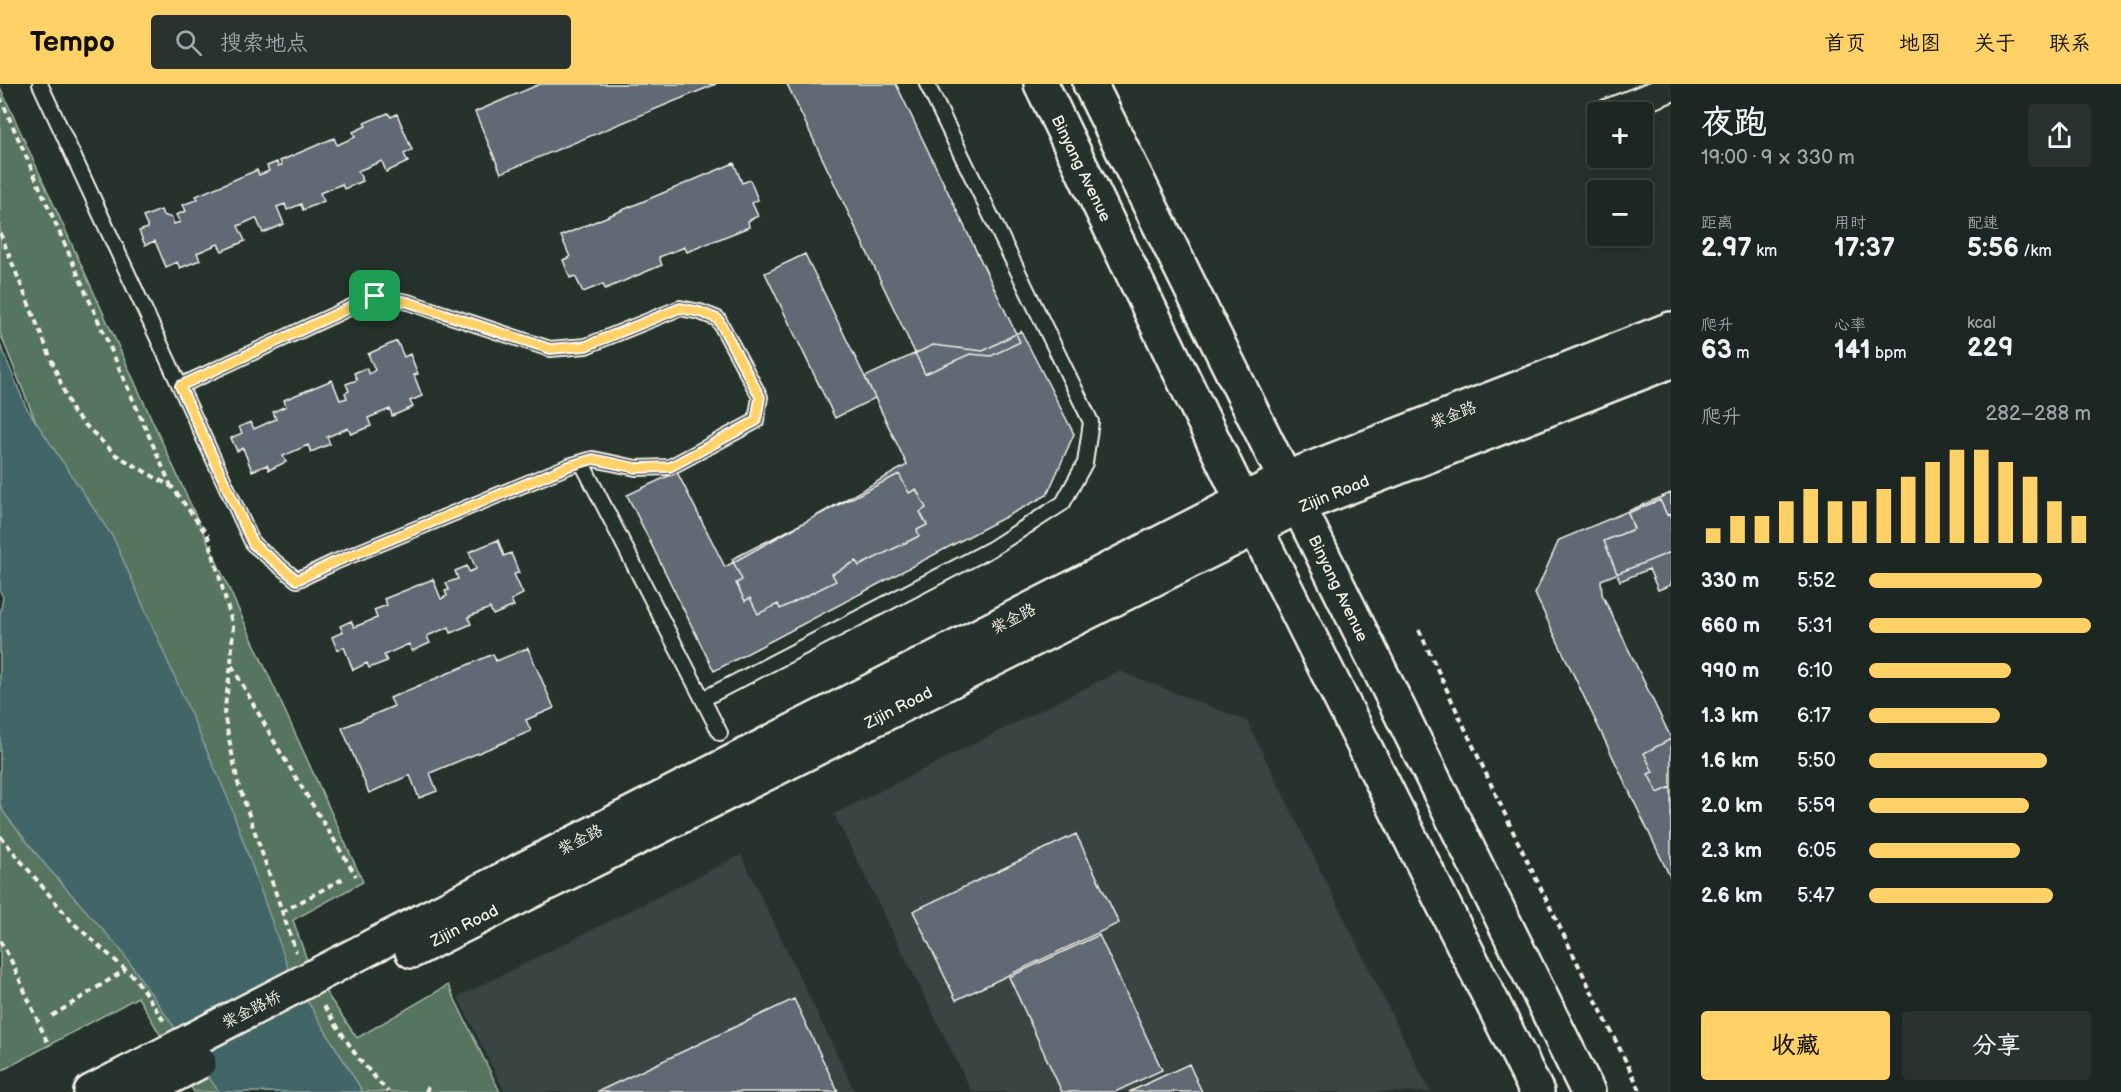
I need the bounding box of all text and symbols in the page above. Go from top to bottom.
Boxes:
search box [151,15,571,69]
text: Tempo [30,26,115,59]
icon: search [172,26,205,59]
text: 搜索地点 [220,30,308,57]
text: 首页 [1824,31,1866,56]
text: 地图 [1899,31,1941,56]
text: 关于 [1974,31,2016,56]
text: 联系 [2049,31,2091,56]
map controls [1587,102,1653,246]
button: + [1587,102,1653,168]
text: 夜跑 [1701,103,1767,143]
button: share [2028,104,2091,167]
street label: Binyang Avenue [1047,112,1115,225]
text: 19:00 · 9 × 330 m [1701,146,1855,170]
button: − [1587,180,1653,246]
text: 距离 [1701,214,1733,233]
text: 用时 [1834,214,1866,233]
text: 配速 [1967,214,1999,233]
text: 2.97 [1701,233,1752,264]
text: 17:37 [1834,233,1895,264]
text: 5:56 [1967,233,2019,264]
text: km [1752,242,1777,261]
text: /km [2019,242,2052,261]
pin [349,270,400,321]
icon: arrive [358,279,391,312]
text: kcal [1967,314,1996,333]
text: 爬升 [1701,316,1733,335]
text: 心率 [1834,316,1866,335]
text: 229 [1967,333,2013,364]
text: 63 [1701,335,1732,366]
text: 141 [1834,335,1871,366]
text: m [1732,344,1750,363]
text: bpm [1871,344,1907,363]
street label: 紫金路 [1428,398,1479,433]
text: 282–288 m [1986,402,2091,426]
text: 爬升 [1701,405,1741,429]
street label: Zijin Road [1296,472,1372,517]
street label: Binyang Avenue [1304,532,1372,645]
text: 330 m [1701,569,1759,593]
text: 5:52 [1797,569,1836,593]
street label: 紫金路 [988,600,1039,639]
text: 660 m [1701,614,1760,638]
text: 5:31 [1797,614,1833,638]
text: 990 m [1701,659,1759,683]
text: 6:10 [1797,659,1833,683]
street label: Zijin Road [861,683,936,734]
text: 1.3 km [1701,704,1758,728]
text: 6:17 [1797,704,1831,728]
text: 1.6 km [1701,749,1759,773]
text: 5:50 [1797,749,1836,773]
text: 2.0 km [1701,794,1763,818]
text: 5:59 [1797,794,1836,818]
street label: 紫金路 [555,821,606,860]
text: 2.3 km [1701,839,1762,863]
text: 6:05 [1797,839,1836,863]
text: 2.6 km [1701,884,1762,908]
text: 5:47 [1797,884,1835,908]
street label: Zijin Road [427,901,502,952]
street label: 紫金路桥 [219,987,285,1033]
button: 收藏 [1701,1011,1890,1080]
button: 分享 [1902,1011,2091,1080]

